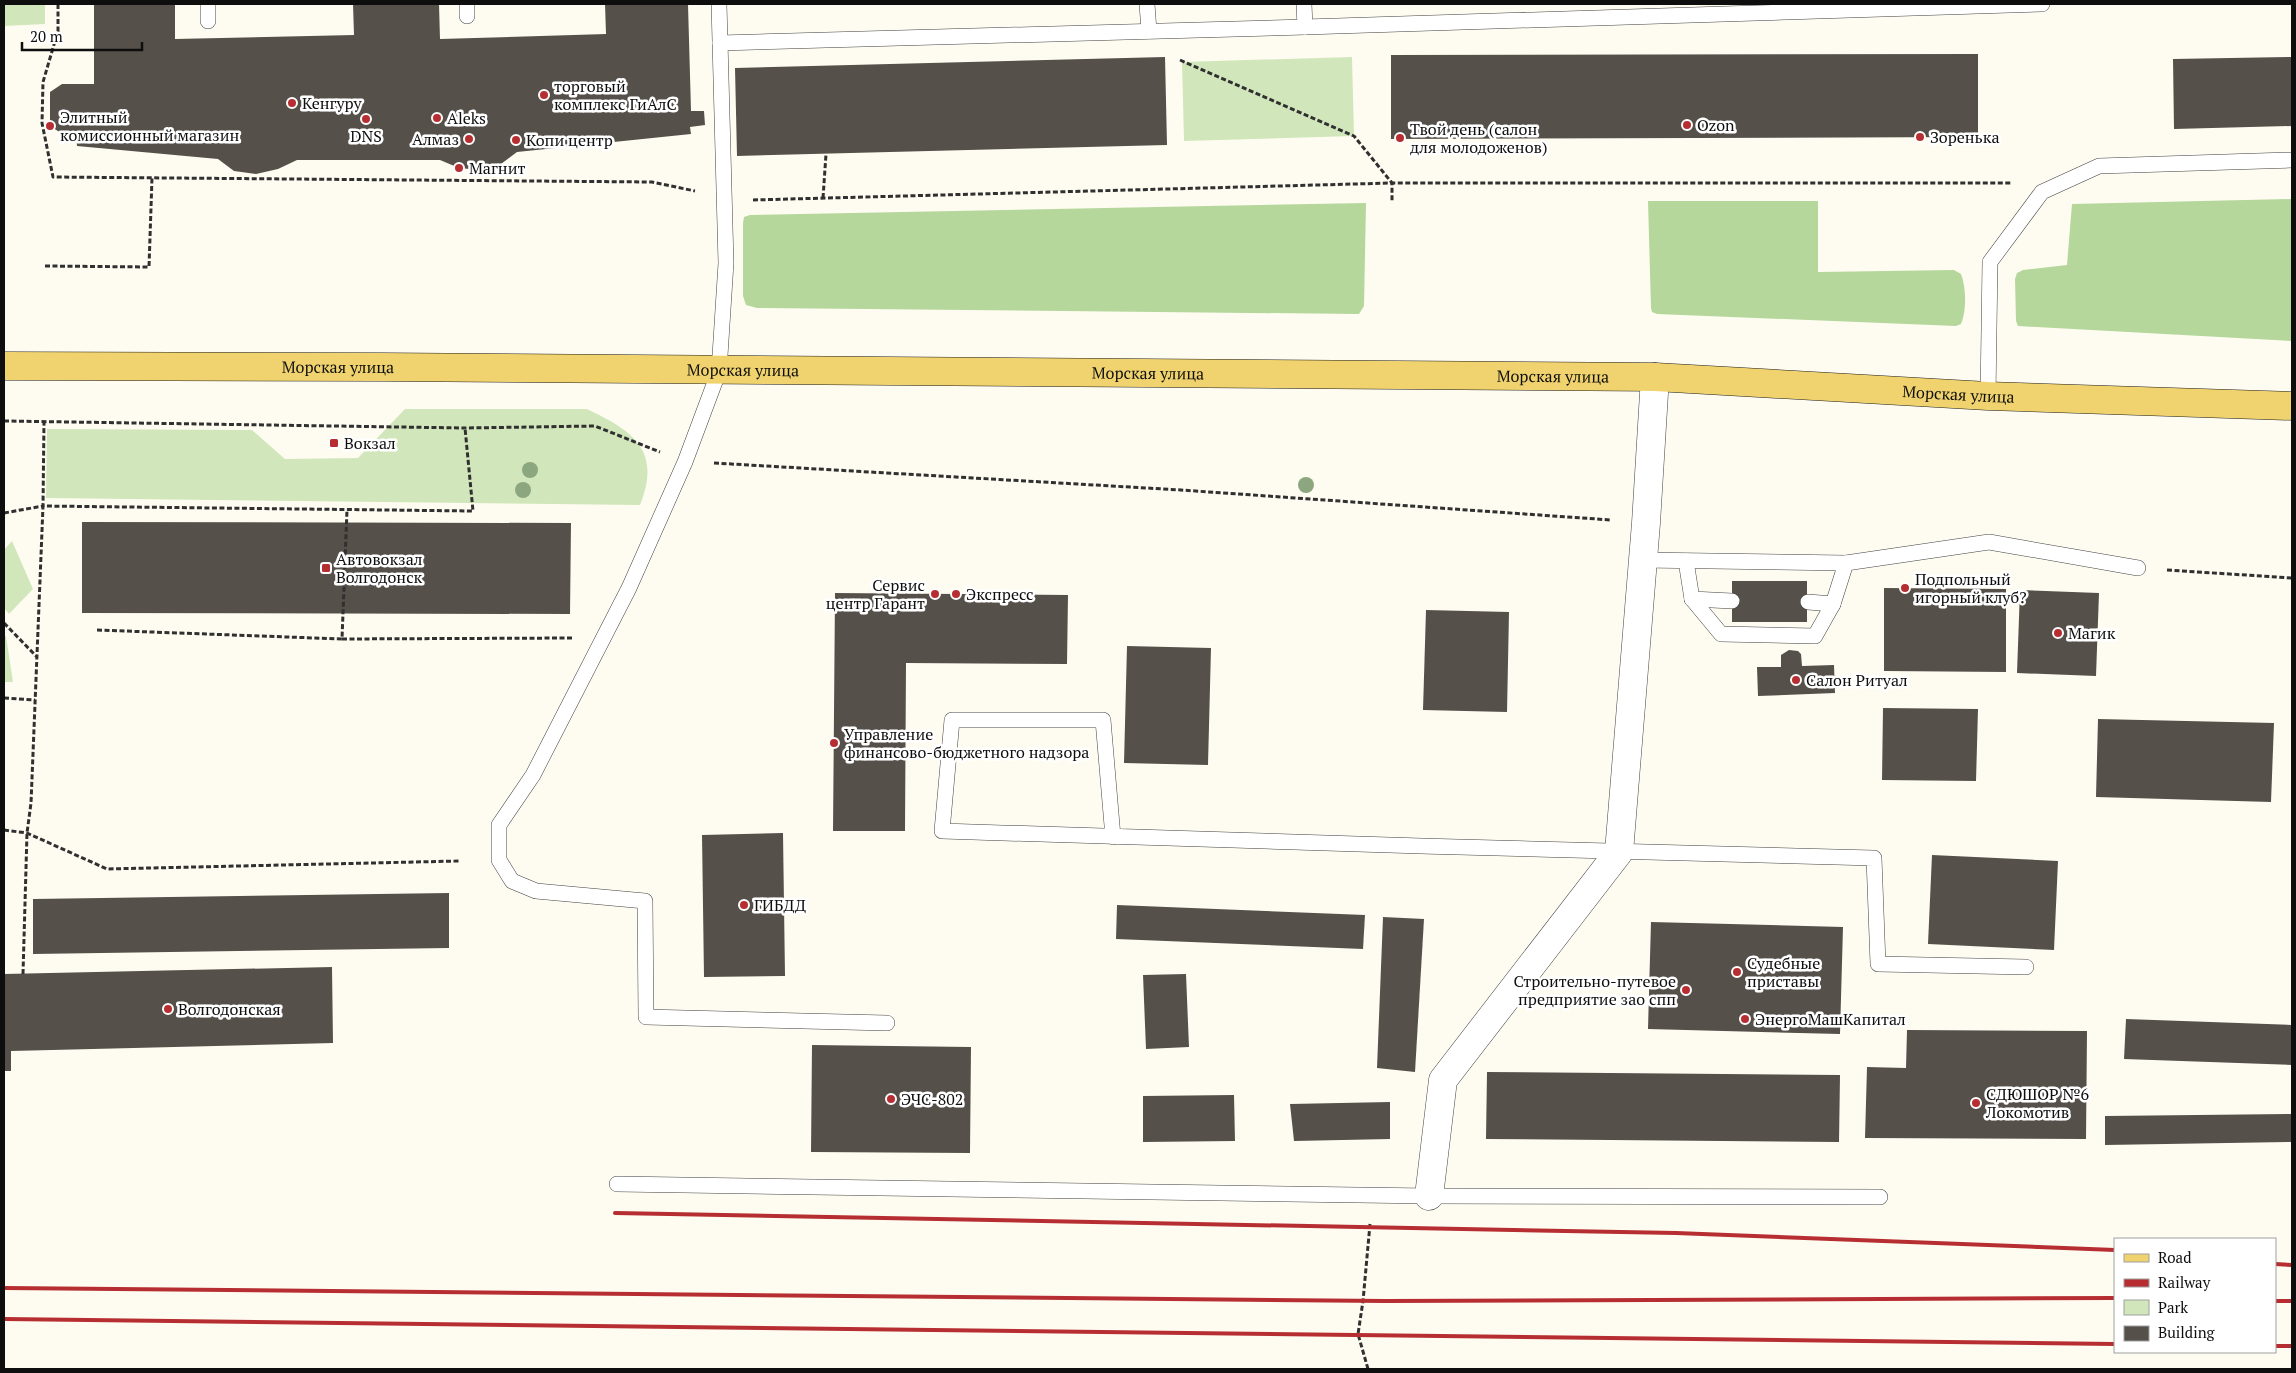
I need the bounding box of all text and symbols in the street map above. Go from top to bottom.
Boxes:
scale bar [22,20,142,52]
text: 20 m [30,26,63,46]
place label: торговый комплекс ГиАлС [554,75,677,115]
marker: торговый комплекс ГиАлС [538,89,550,101]
place label: Кенгуру [302,92,362,114]
marker: Кенгуру [286,97,298,109]
place label: Элитный комиссионный магазин [60,106,239,146]
place label: Aleks [447,107,486,129]
marker: Aleks [431,112,443,124]
marker: DNS [360,113,372,125]
place label: Ozon [1697,114,1735,136]
place label: Твой день (салон для молодоженов) [1410,118,1547,158]
marker: Ozon [1681,119,1693,131]
marker: Элитный комиссионный магазин [44,120,56,132]
place label: DNS [350,125,382,147]
place label: Зоренька [1930,126,1999,148]
place label: Алмаз [412,128,459,150]
place label: Копи центр [526,129,613,151]
marker: Зоренька [1914,131,1926,143]
marker: Твой день (салон для молодоженов) [1394,132,1406,144]
marker: Алмаз [463,133,475,145]
marker: Копи центр [510,134,522,146]
place label: Магнит [469,157,525,179]
marker: Магнит [453,162,465,174]
street label: Морская улица [282,356,394,378]
street label: Морская улица [687,358,799,381]
street label: Морская улица [1092,362,1204,384]
street label: Морская улица [1497,365,1609,388]
street label: Морская улица [1902,380,2015,408]
place label: Вокзал [344,432,396,454]
marker: Вокзал [328,437,340,449]
place label: Автовокзал Волгодонск [336,548,423,588]
marker: Автовокзал Волгодонск [320,562,332,574]
place label: Подпольный игорный клуб? [1915,568,2027,608]
place label: Сервис центр Гарант [826,574,925,614]
marker: Подпольный игорный клуб? [1899,582,1911,594]
place label: Экспресс [966,583,1034,605]
marker: Сервис центр Гарант [929,588,941,600]
marker: Экспресс [950,588,962,600]
place label: Магик [2068,622,2116,644]
marker: Магик [2052,627,2064,639]
place label: Салон Ритуал [1806,669,1908,691]
marker: Салон Ритуал [1790,674,1802,686]
place label: Управление финансово-бюджетного надзора [844,723,1089,763]
marker: Управление финансово-бюджетного надзора [828,737,840,749]
place label: ГИБДД [754,894,806,916]
marker: ГИБДД [738,899,750,911]
place label: Судебные приставы [1747,952,1820,992]
marker: Судебные приставы [1731,966,1743,978]
place label: Строительно-путевое предприятие зао спп [1513,970,1676,1010]
marker: Строительно-путевое предприятие зао спп [1680,984,1692,996]
place label: Волгодонская [178,998,281,1020]
marker: Волгодонская [162,1003,174,1015]
place label: ЭнергоМашКапитал [1755,1008,1906,1030]
marker: ЭнергоМашКапитал [1739,1013,1751,1025]
place label: СДЮШОР №6 Локомотив [1985,1083,2090,1123]
place label: ЭЧС-802 [901,1088,963,1110]
marker: ЭЧС-802 [885,1093,897,1105]
marker: СДЮШОР №6 Локомотив [1970,1097,1982,1109]
legend [2114,1238,2276,1353]
text: Road [2158,1247,2191,1267]
text: Railway [2158,1272,2211,1292]
text: Park [2158,1297,2188,1317]
text: Building [2158,1322,2216,1342]

